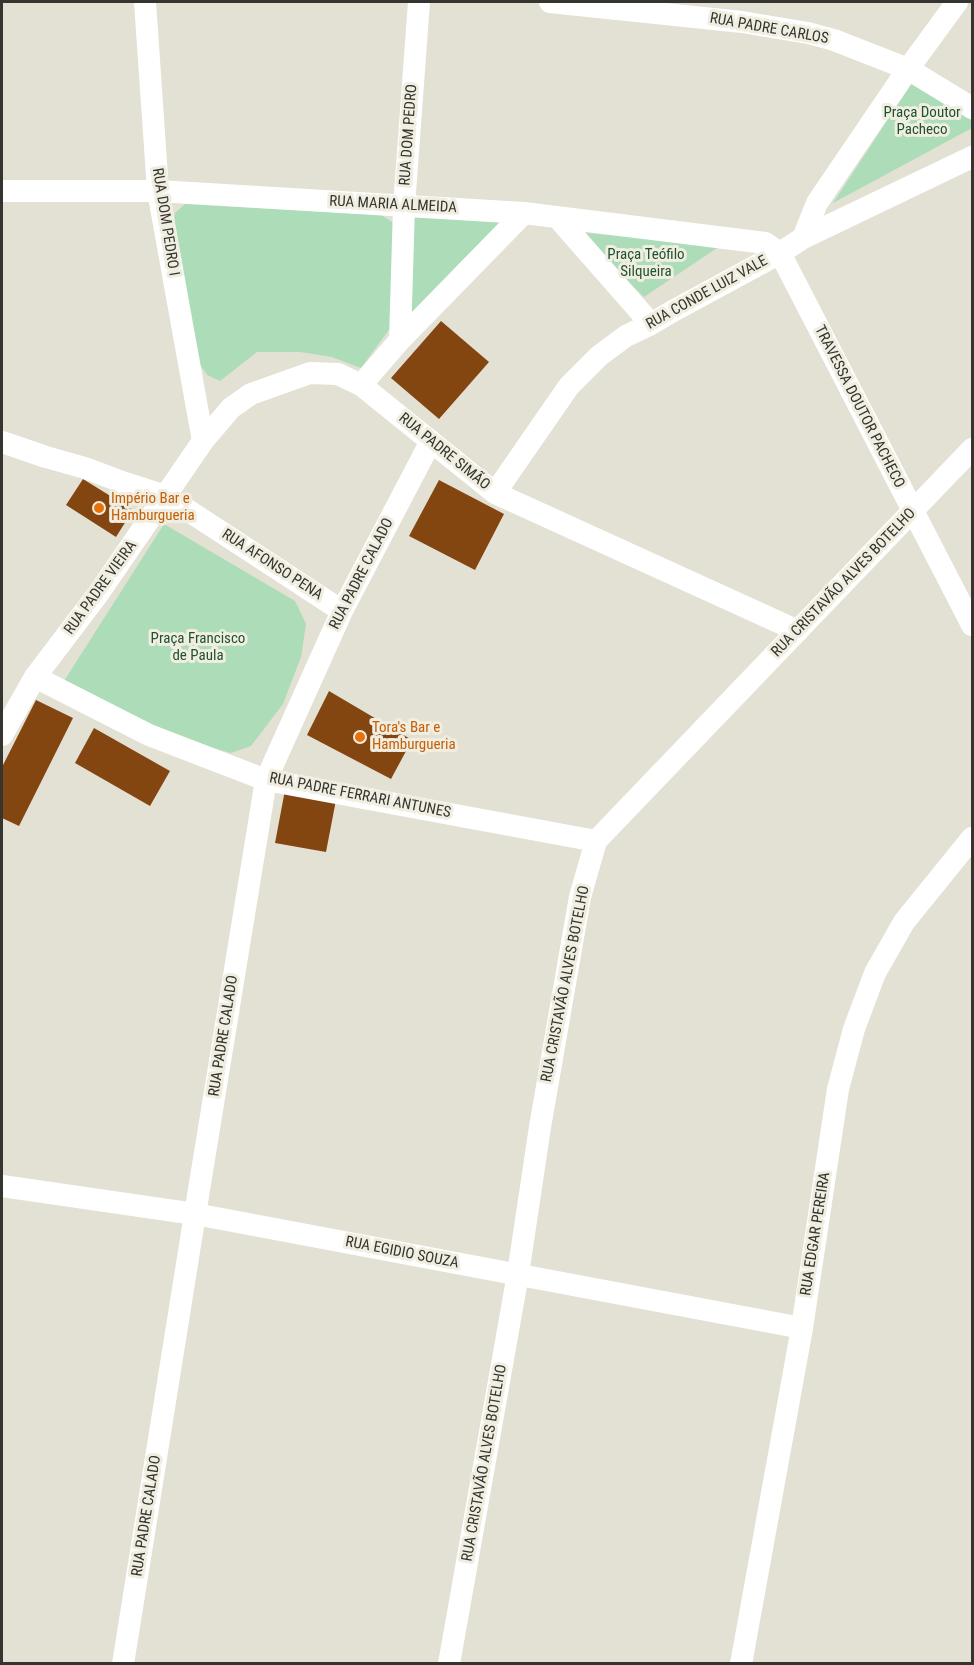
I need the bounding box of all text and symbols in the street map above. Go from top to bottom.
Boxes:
street label: RUA PADRE CARLOS [708,10,830,48]
street label: RUA DOM PEDRO [396,84,422,186]
park label: Praça Doutor Pacheco [883,104,961,139]
street label: RUA DOM PEDRO I [148,167,182,277]
street label: RUA MARIA ALMEIDA [329,193,457,217]
park label: Praça Teófilo Silqueira [607,246,685,281]
street label: RUA CONDE LUIZ VALE [643,252,771,334]
street label: TRAVESSA DOUTOR PACHECO [810,323,908,491]
street label: RUA PADRE SIMÃO [395,410,493,494]
place label: Império Bar e Hamburgueria [111,490,195,525]
marker: Império Bar e Hamburgueria [92,501,106,515]
street label: RUA CRISTAVÃO ALVES BOTELHO [768,505,920,661]
street label: RUA PADRE CALADO [326,515,398,633]
street label: RUA AFONSO PENA [218,526,326,604]
street label: RUA PADRE VIEIRA [61,538,141,638]
park label: Praça Francisco de Paula [151,630,245,665]
place label: Tora's Bar e Hamburgueria [372,719,456,754]
marker: Tora's Bar e Hamburgueria [353,730,367,744]
street label: RUA PADRE FERRARI ANTUNES [268,770,452,822]
street label: RUA CRISTAVÃO ALVES BOTELHO [538,884,594,1084]
street label: RUA PADRE CALADO [206,974,242,1098]
street label: RUA EDGAR PEREIRA [797,1171,835,1297]
street label: RUA EGIDIO SOUZA [344,1233,460,1273]
street label: RUA CRISTAVÃO ALVES BOTELHO [459,1363,511,1563]
street label: RUA PADRE CALADO [129,1454,165,1578]

